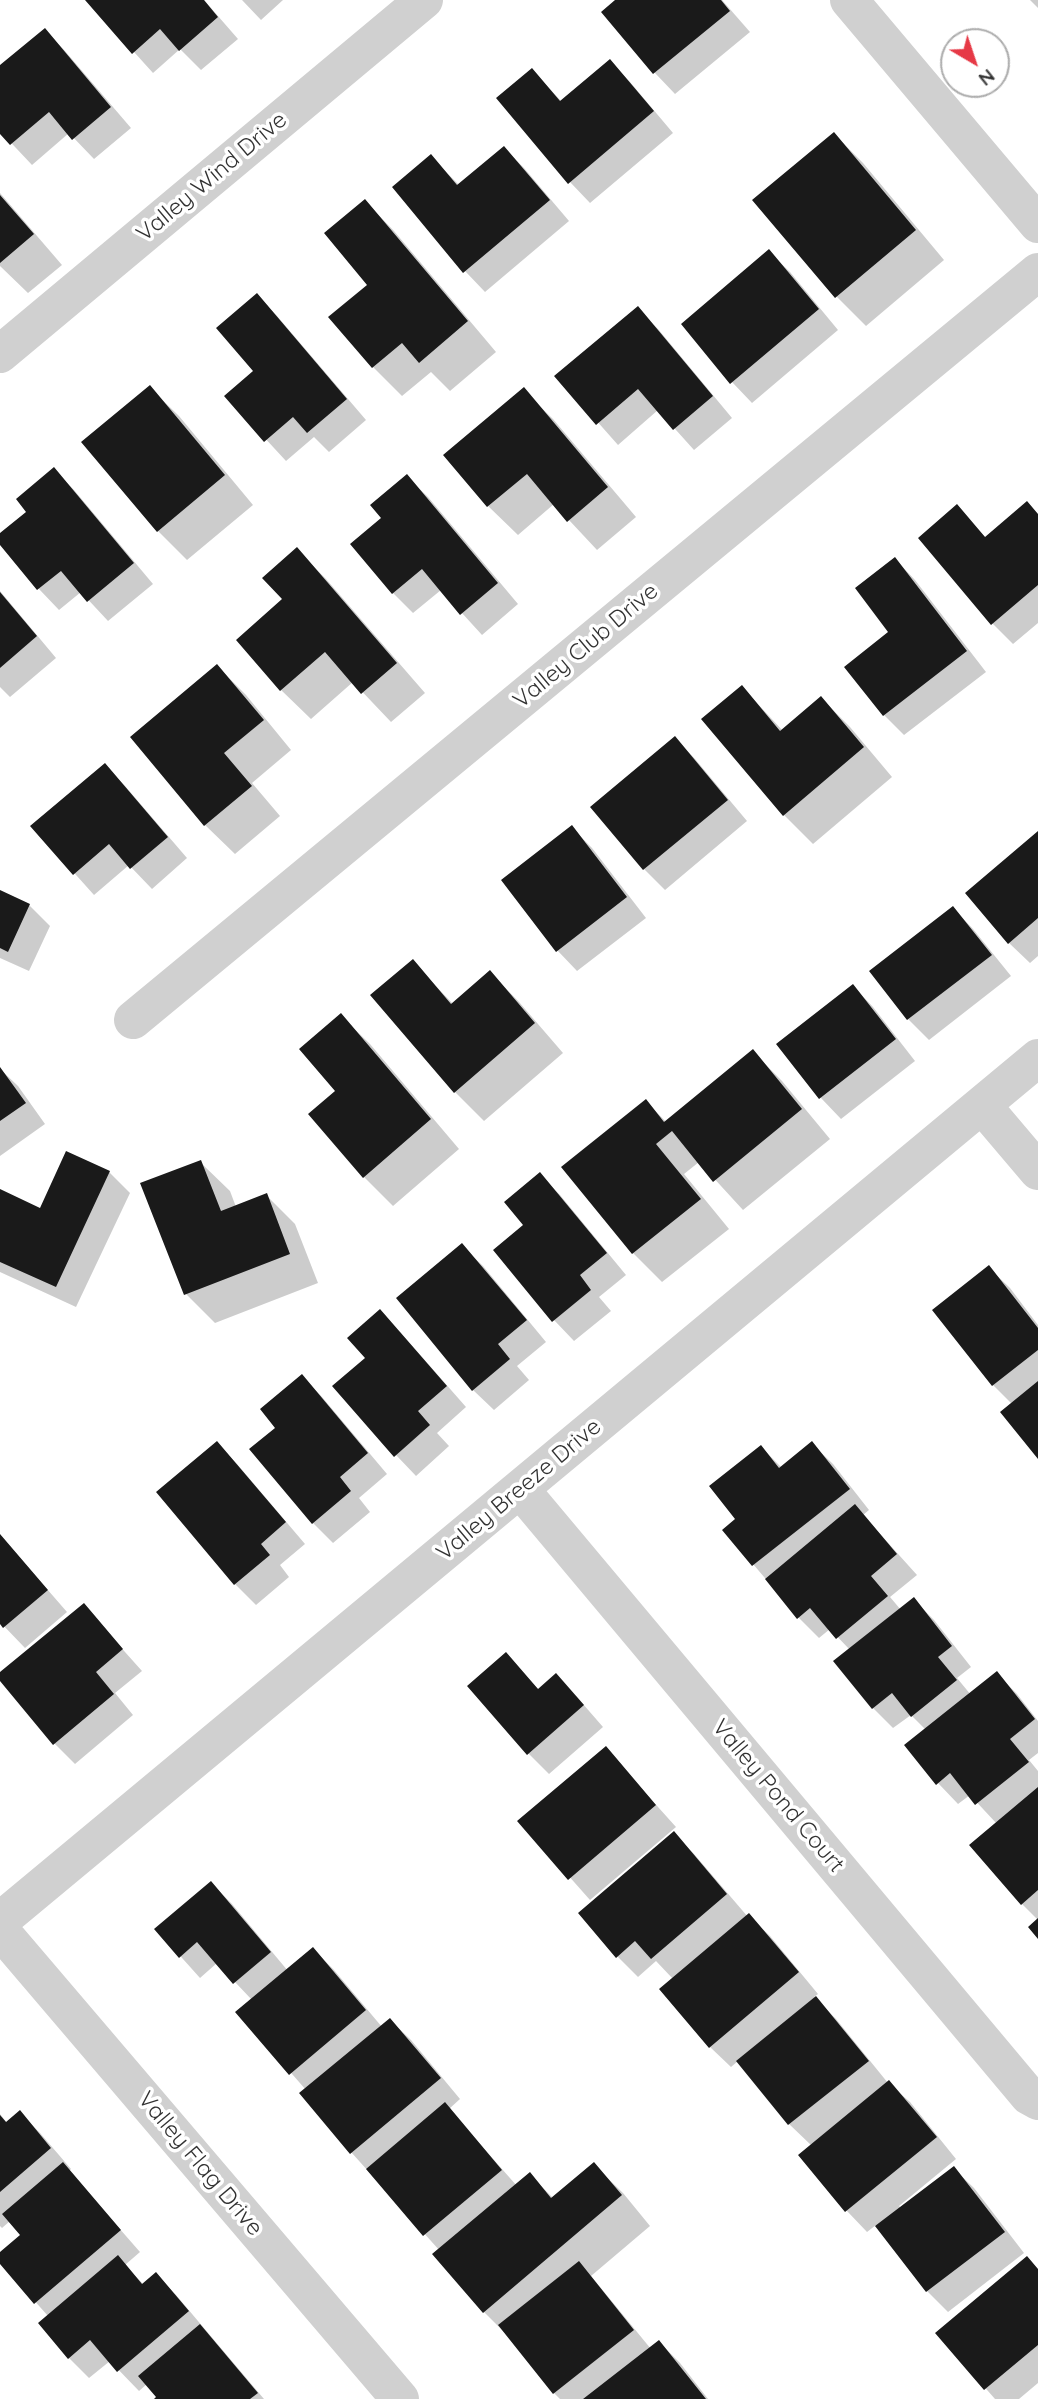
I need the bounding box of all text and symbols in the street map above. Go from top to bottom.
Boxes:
north arrow [940,28,1010,98]
text: N [974,64,1000,91]
street label: Valley Wind Drive [131,106,293,248]
street label: Valley Club Drive [508,577,664,715]
street label: Valley Breeze Drive [431,1413,607,1567]
street label: Valley Pond Court [706,1714,850,1878]
street label: Valley Flag Drive [132,2086,268,2242]

